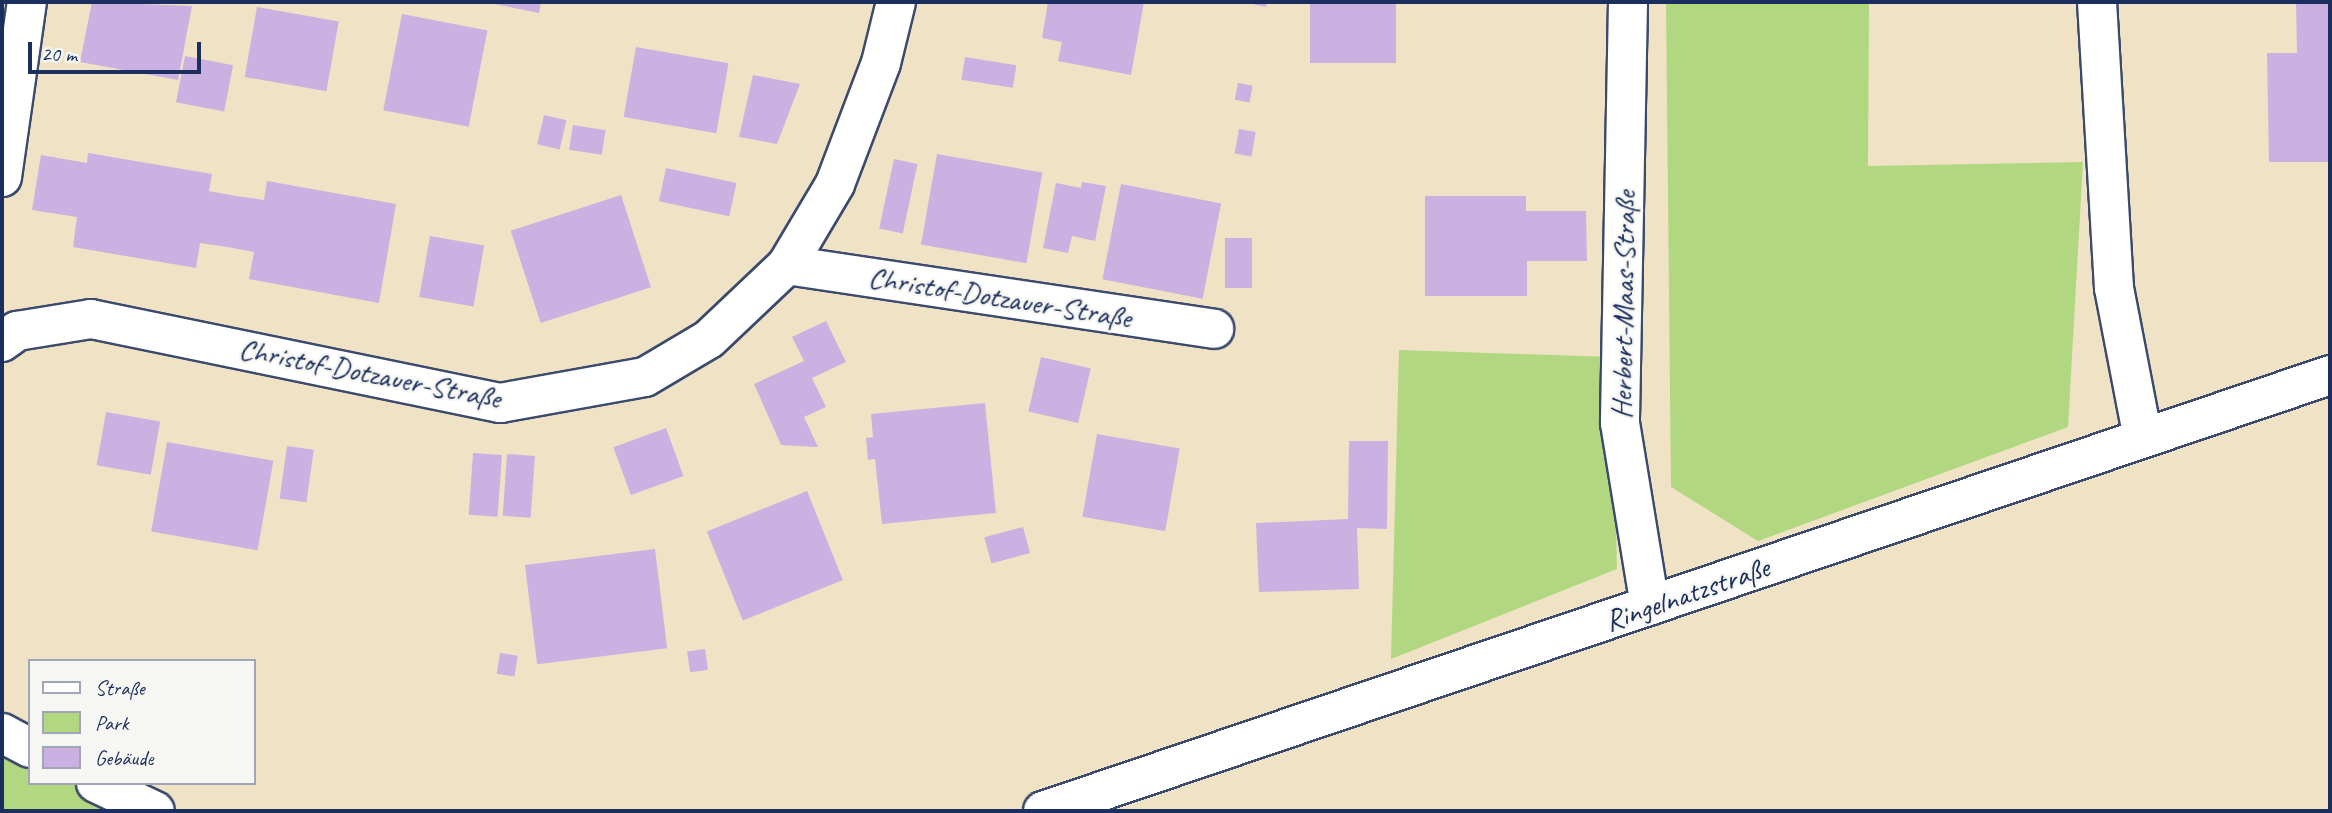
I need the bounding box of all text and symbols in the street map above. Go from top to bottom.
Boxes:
scale bar [32,28,205,72]
text: 20 m [41,41,77,67]
street label: Herbert-Maas-Straße [1603,191,1643,419]
street label: Christof-Dotzauer-Straße [866,258,1134,336]
street label: Christof-Dotzauer-Straße [236,330,504,416]
street label: Ringelnatzstraße [1600,549,1774,639]
legend [28,659,256,785]
text: Straße [95,675,145,701]
text: Park [95,710,128,736]
text: Gebäude [95,745,153,771]

